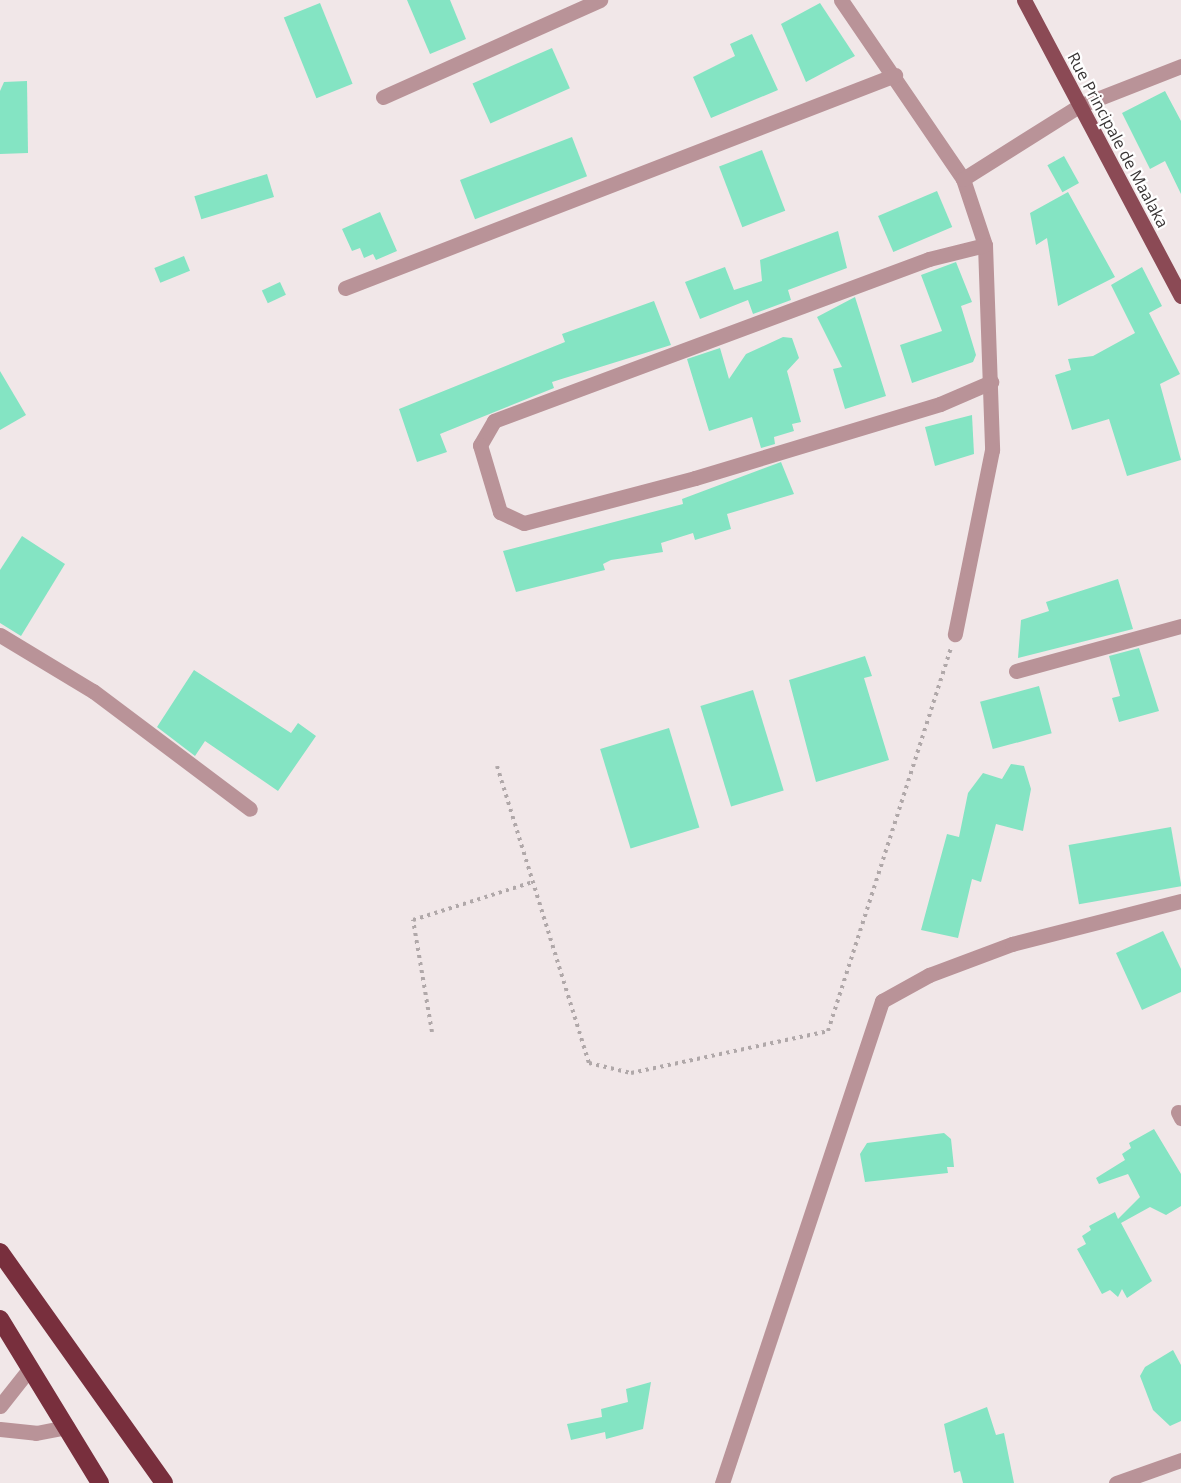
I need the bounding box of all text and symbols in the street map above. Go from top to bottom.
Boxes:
street label: Rue Principale de Maalaka [1064,49,1172,231]

